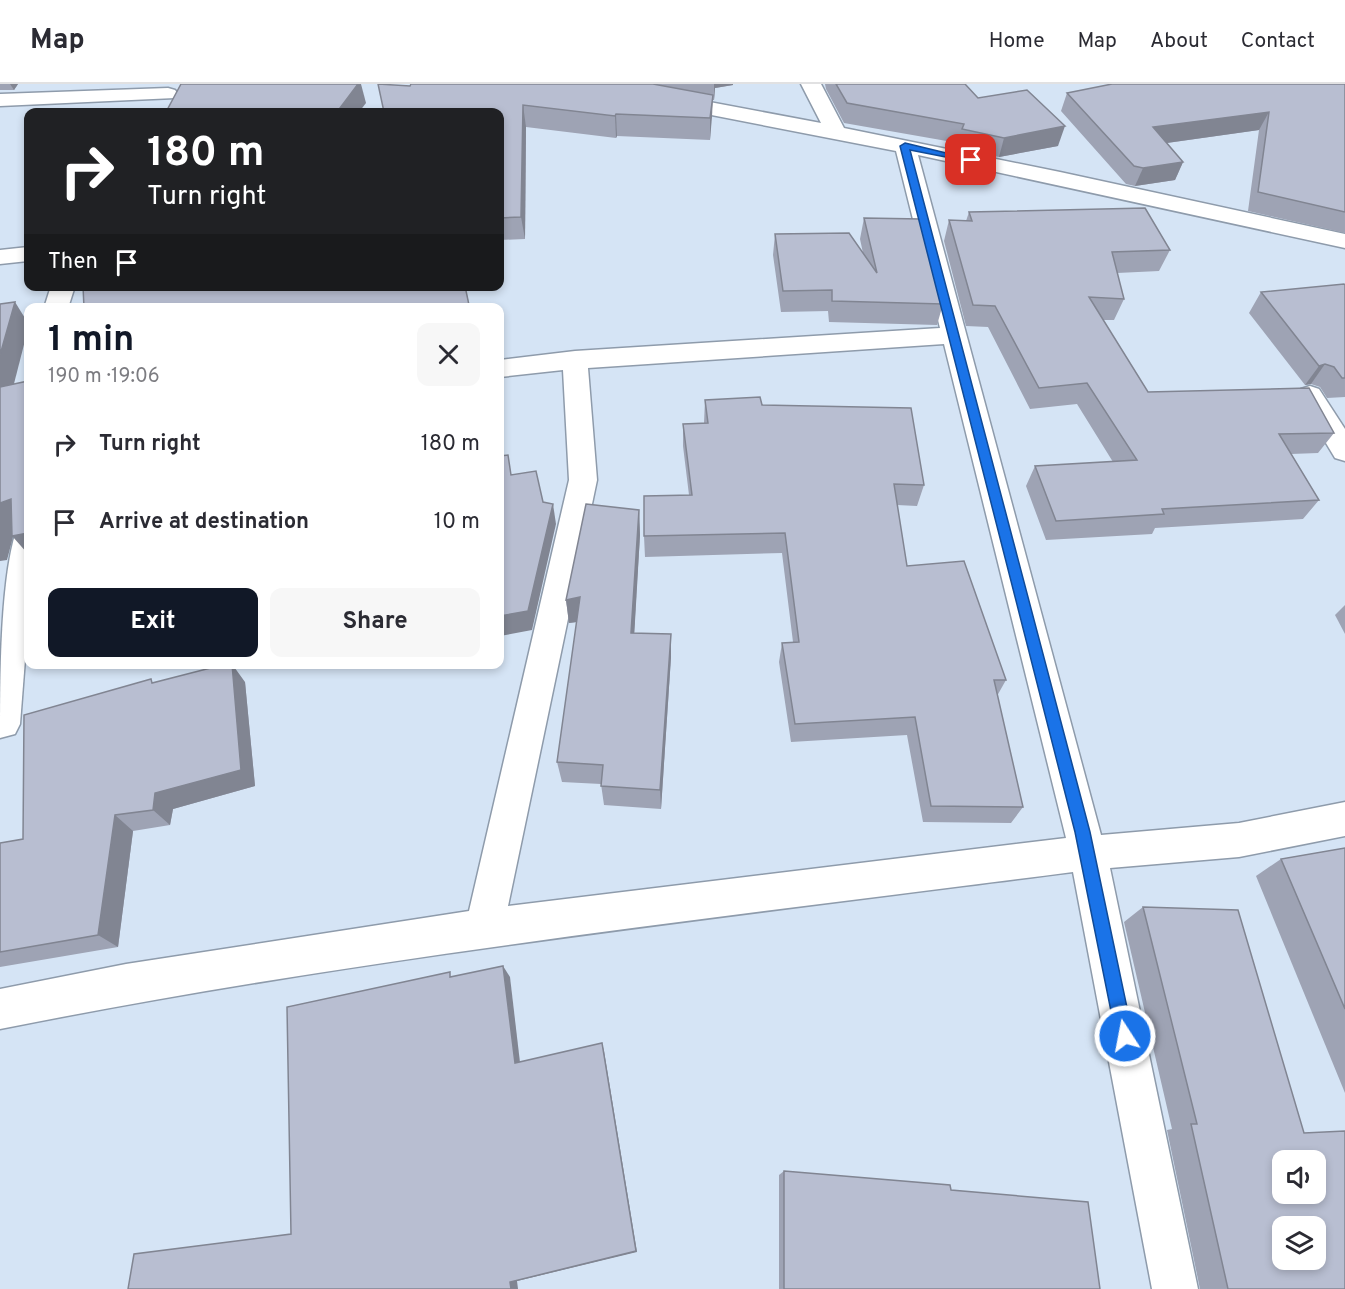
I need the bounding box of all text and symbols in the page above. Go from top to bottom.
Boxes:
text: Map [30,23,85,59]
text: Home [989,28,1045,55]
text: Map [1078,28,1117,55]
text: About [1150,28,1208,55]
text: Contact [1241,28,1315,55]
text: 180 m [147,128,264,181]
icon: right [48,132,126,210]
pin [945,134,996,185]
icon: arrive [954,143,987,176]
text: Turn right [147,180,266,214]
icon: arrive [110,246,143,279]
text: Then [48,249,98,276]
text: 1 min [48,318,134,364]
button: close [417,323,480,386]
text: 190 m · 19:06 [48,364,160,390]
icon: right [48,428,81,461]
text: Turn right [99,431,201,458]
text: 180 m [421,431,480,458]
icon: arrive [48,506,81,539]
text: Arrive at destination [99,509,309,536]
text: 10 m [434,509,480,536]
button: Exit [48,588,258,657]
button: Share [270,588,480,657]
position arrow [1093,1004,1157,1068]
map controls [1272,1150,1326,1270]
button: sound [1272,1150,1326,1204]
button: layers [1272,1216,1326,1270]

